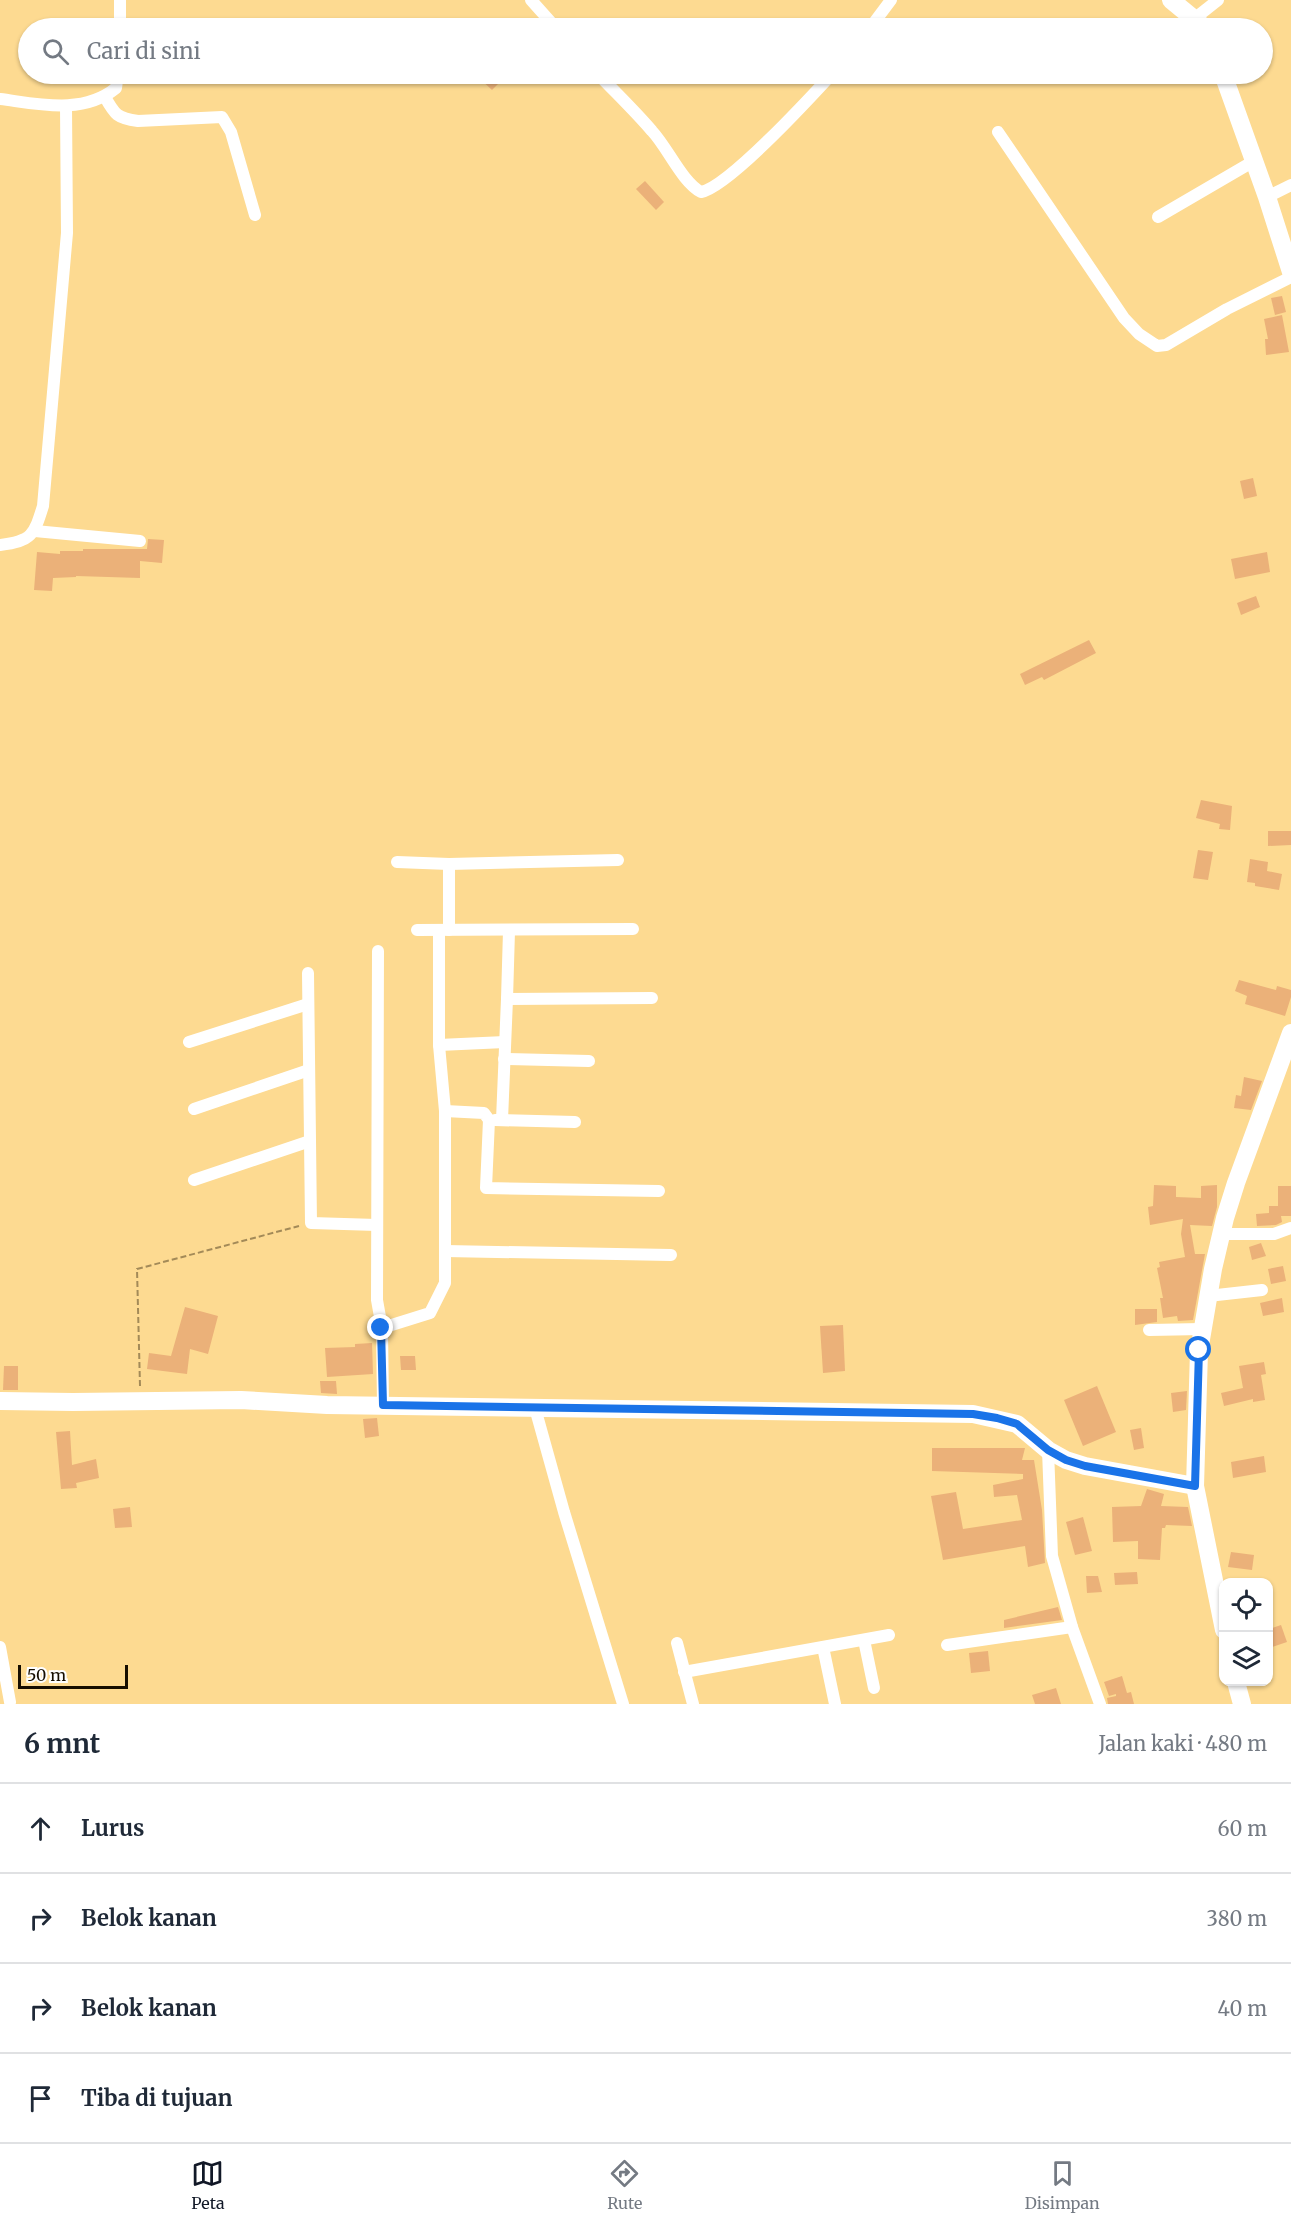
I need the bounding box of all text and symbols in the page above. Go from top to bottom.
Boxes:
search box [18,18,1273,84]
icon: search [39,35,72,68]
text: Cari di sini [87,37,201,65]
route end [367,1314,393,1340]
route start [1185,1336,1211,1362]
map controls [1219,1578,1273,1686]
button: locate [1219,1578,1273,1632]
button: layers [1219,1632,1273,1686]
scale bar [18,1662,128,1690]
text: 50 m [27,1665,66,1685]
text: 6 mnt [24,1727,100,1760]
text: Jalan kaki · 480 m [1098,1731,1267,1756]
icon: ahead [24,1812,57,1845]
text: Lurus [81,1814,144,1842]
text: 60 m [1217,1816,1267,1841]
icon: right [24,1902,57,1935]
text: Belok kanan [81,1904,217,1932]
text: 380 m [1206,1906,1267,1931]
icon: right [24,1992,57,2025]
text: Belok kanan [81,1994,217,2022]
text: 40 m [1217,1996,1267,2021]
icon: arrive [24,2082,57,2115]
text: Tiba di tujuan [81,2084,232,2112]
tab: Peta [191,2157,225,2213]
tab: Rute [607,2157,642,2213]
tab: Disimpan [1025,2157,1100,2213]

